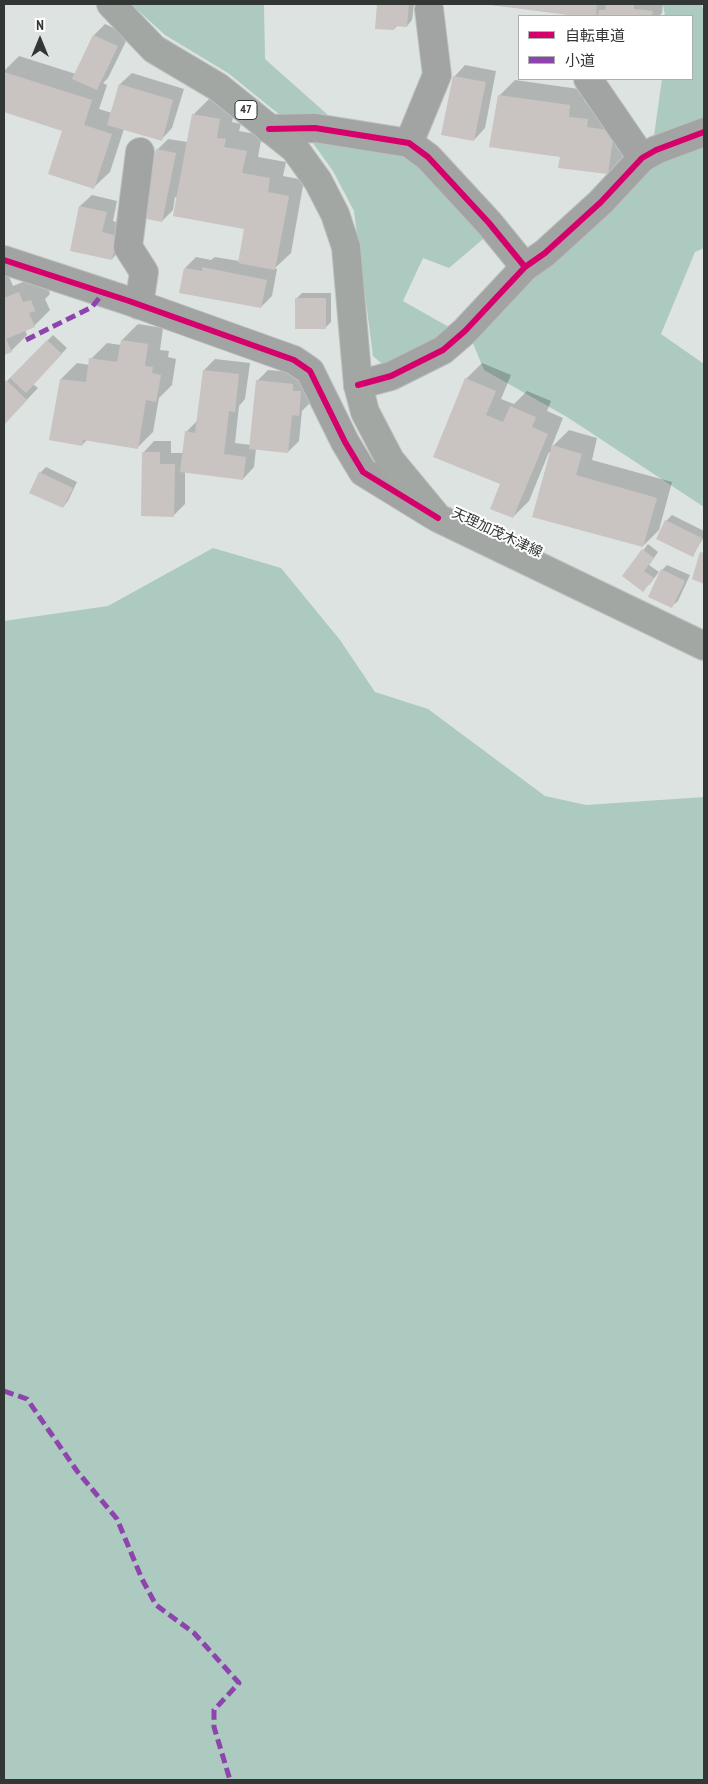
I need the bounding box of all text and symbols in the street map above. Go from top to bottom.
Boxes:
north arrow [15,15,65,65]
legend [518,15,693,80]
text: N [36,16,44,34]
text: 自転車道 [565,26,625,45]
text: 小道 [565,51,595,70]
road number: 47 [235,100,257,120]
street label: 天理加茂木津線 [449,505,545,561]

